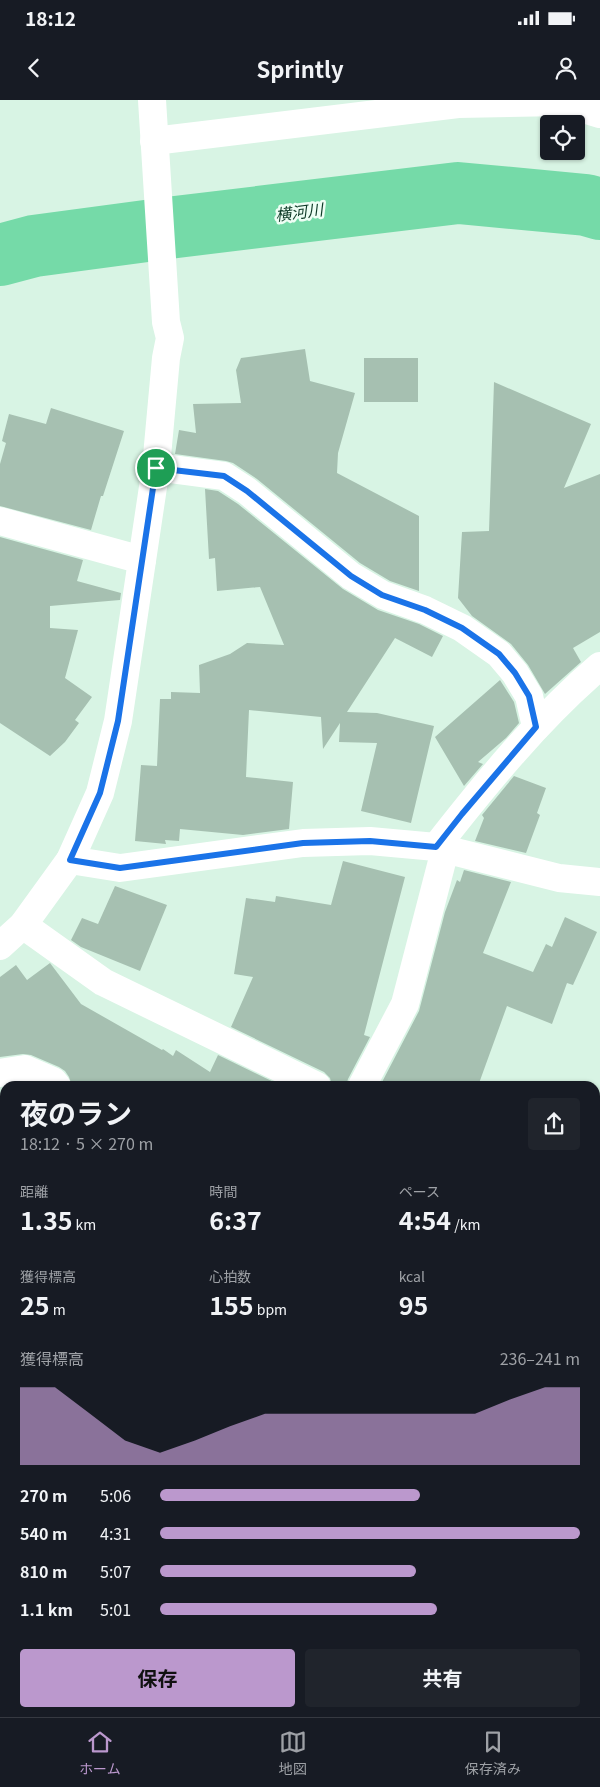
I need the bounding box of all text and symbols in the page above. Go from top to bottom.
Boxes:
text: 18:12 [25,4,76,31]
text: Sprintly [256,52,344,84]
icon: back [20,54,48,82]
icon: person [552,54,580,82]
map controls [540,115,585,160]
button: locate [540,115,585,160]
water label: 横河川 [274,196,326,226]
pin [135,447,177,489]
icon: arrive [142,454,170,482]
text: 夜のラン [20,1092,132,1132]
button: share [528,1098,580,1150]
text: 18:12 · 5 × 270 m [20,1131,153,1155]
text: 距離 [20,1181,48,1201]
text: 時間 [209,1181,237,1201]
text: ペース [399,1181,440,1201]
text: 1.35 [20,1201,72,1237]
text: 6:37 [209,1201,262,1237]
text: 4:54 [399,1201,451,1237]
text: km [72,1214,96,1234]
text: /km [451,1214,480,1234]
text: 獲得標高 [20,1266,76,1286]
text: 心拍数 [209,1266,251,1286]
text: kcal [399,1266,425,1286]
text: 25 [20,1286,50,1322]
text: 155 [209,1286,254,1322]
text: 95 [399,1286,428,1322]
text: m [50,1299,66,1319]
text: bpm [254,1299,287,1319]
text: 獲得標高 [20,1346,84,1370]
text: 236–241 m [500,1346,580,1370]
text: 270 m [20,1483,67,1507]
text: 5:06 [100,1483,131,1507]
text: 540 m [20,1521,67,1545]
text: 4:31 [100,1521,131,1545]
text: 810 m [20,1559,67,1583]
text: 5:07 [100,1559,131,1583]
text: 1.1 km [20,1597,73,1621]
text: 5:01 [100,1597,131,1621]
button: 保存 [20,1649,295,1707]
button: 共有 [305,1649,580,1707]
tab: ホーム [79,1728,121,1778]
tab: 地図 [279,1728,307,1778]
tab: 保存済み [465,1728,521,1778]

